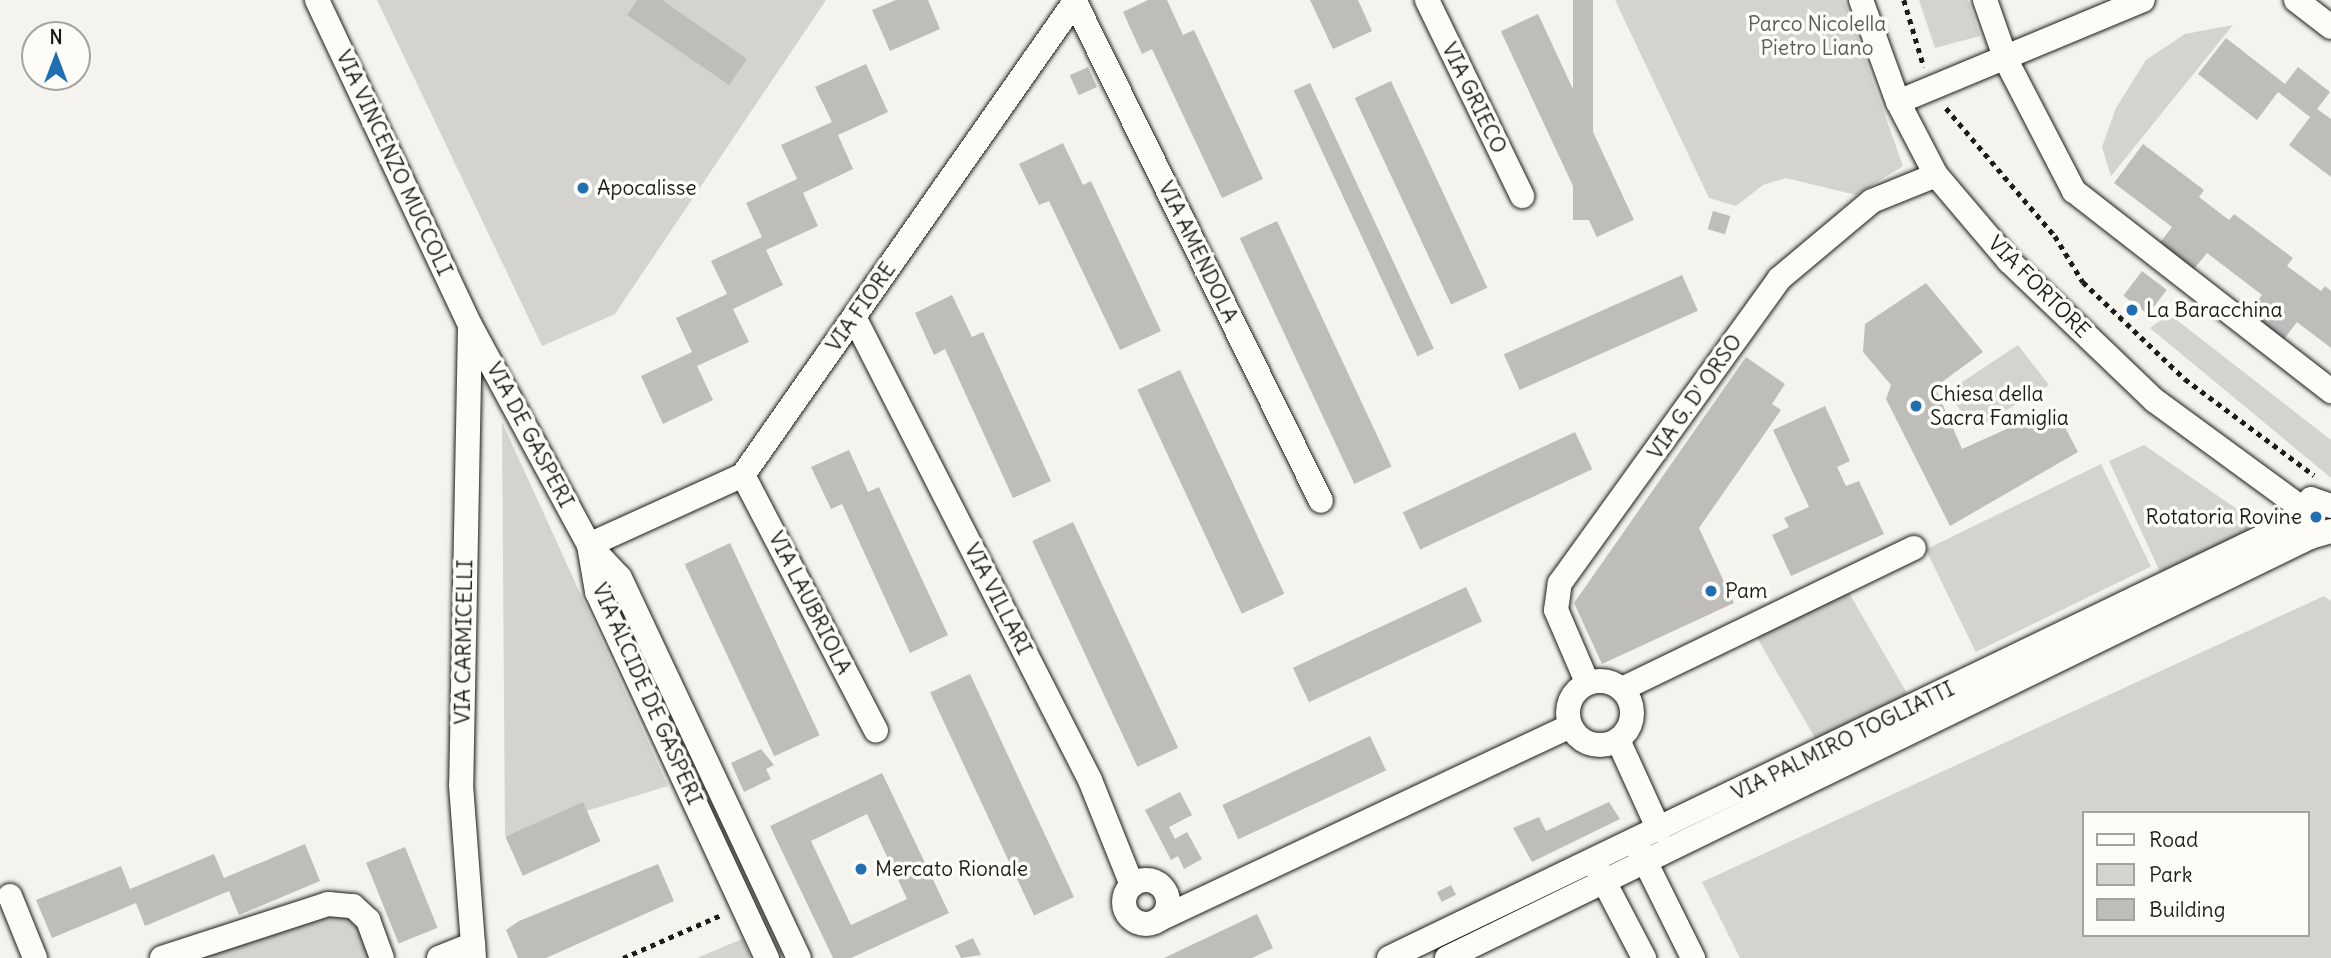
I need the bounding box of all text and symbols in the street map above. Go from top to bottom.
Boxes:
park label: Parco Nicolella Pietro Liano [1748,11,1886,61]
north arrow [21,21,91,91]
text: N [49,25,63,49]
street label: VIA GRIECO [1436,38,1512,158]
street label: VIA VINCENZO MUCCOLI [331,46,457,280]
place label: Apocalisse [597,175,697,201]
street label: VIA AMENDOLA [1153,177,1243,327]
marker: Apocalisse [575,180,591,196]
street label: VIA FORTORE [1983,231,2095,343]
street label: VIA FIORE [821,257,901,357]
place label: La Baracchina [2146,297,2282,323]
marker: La Baracchina [2124,302,2140,318]
street label: VIA G. D' ORSO [1643,330,1747,464]
street label: VIA DE GASPERI [481,358,579,512]
place label: Chiesa della Sacra Famiglia [1930,381,2069,431]
marker: Chiesa della Sacra Famiglia [1908,398,1924,414]
place label: Rotatoria Rovine [2146,504,2302,530]
marker: Rotatoria Rovine [2308,509,2324,525]
street label: VIA LAUBRIOLA [763,527,857,679]
street label: VIA VILLARI [959,539,1037,659]
street label: VIA CARMICELLI [450,559,478,725]
place label: Pam [1725,578,1768,604]
street label: VIA ALCIDE DE GASPERI [587,579,707,809]
marker: Pam [1703,583,1719,599]
street label: VIA PALMIRO TOGLIATTI [1728,676,1958,806]
legend [2082,811,2310,937]
text: Road [2149,826,2198,853]
place label: Mercato Rionale [875,856,1028,882]
marker: Mercato Rionale [853,861,869,877]
text: Park [2149,861,2192,888]
text: Building [2149,896,2225,923]

